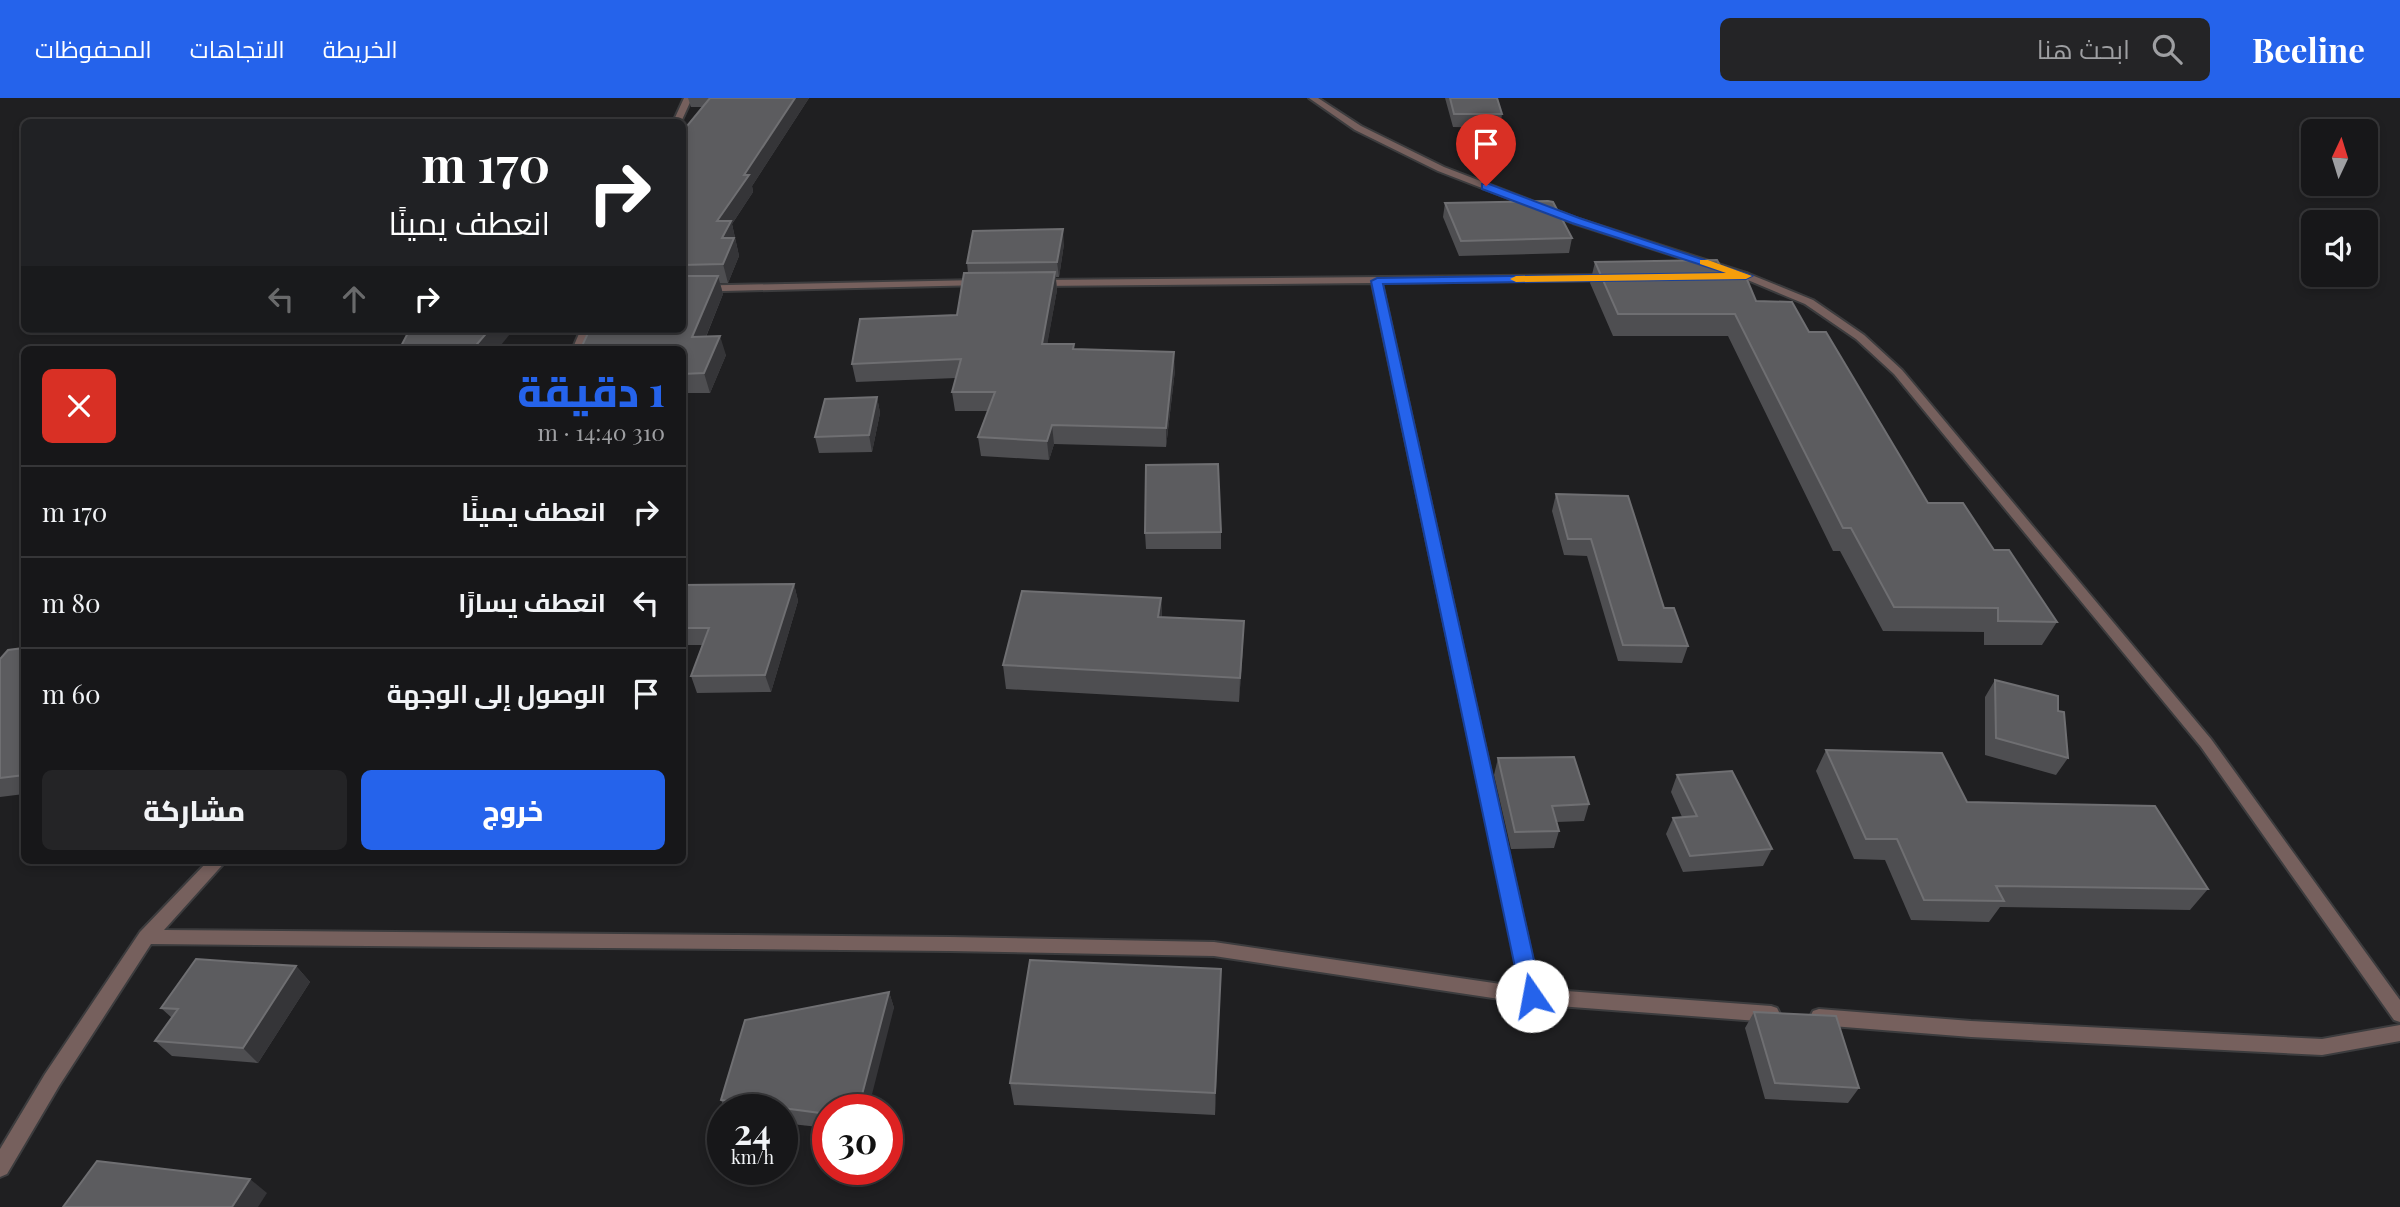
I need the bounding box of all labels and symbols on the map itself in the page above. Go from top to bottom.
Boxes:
pin [1456,114,1516,186]
north arrow [2301,119,2378,196]
position arrow [1495,959,1569,1033]
speed limit sign: 30 [812,1094,903,1185]

